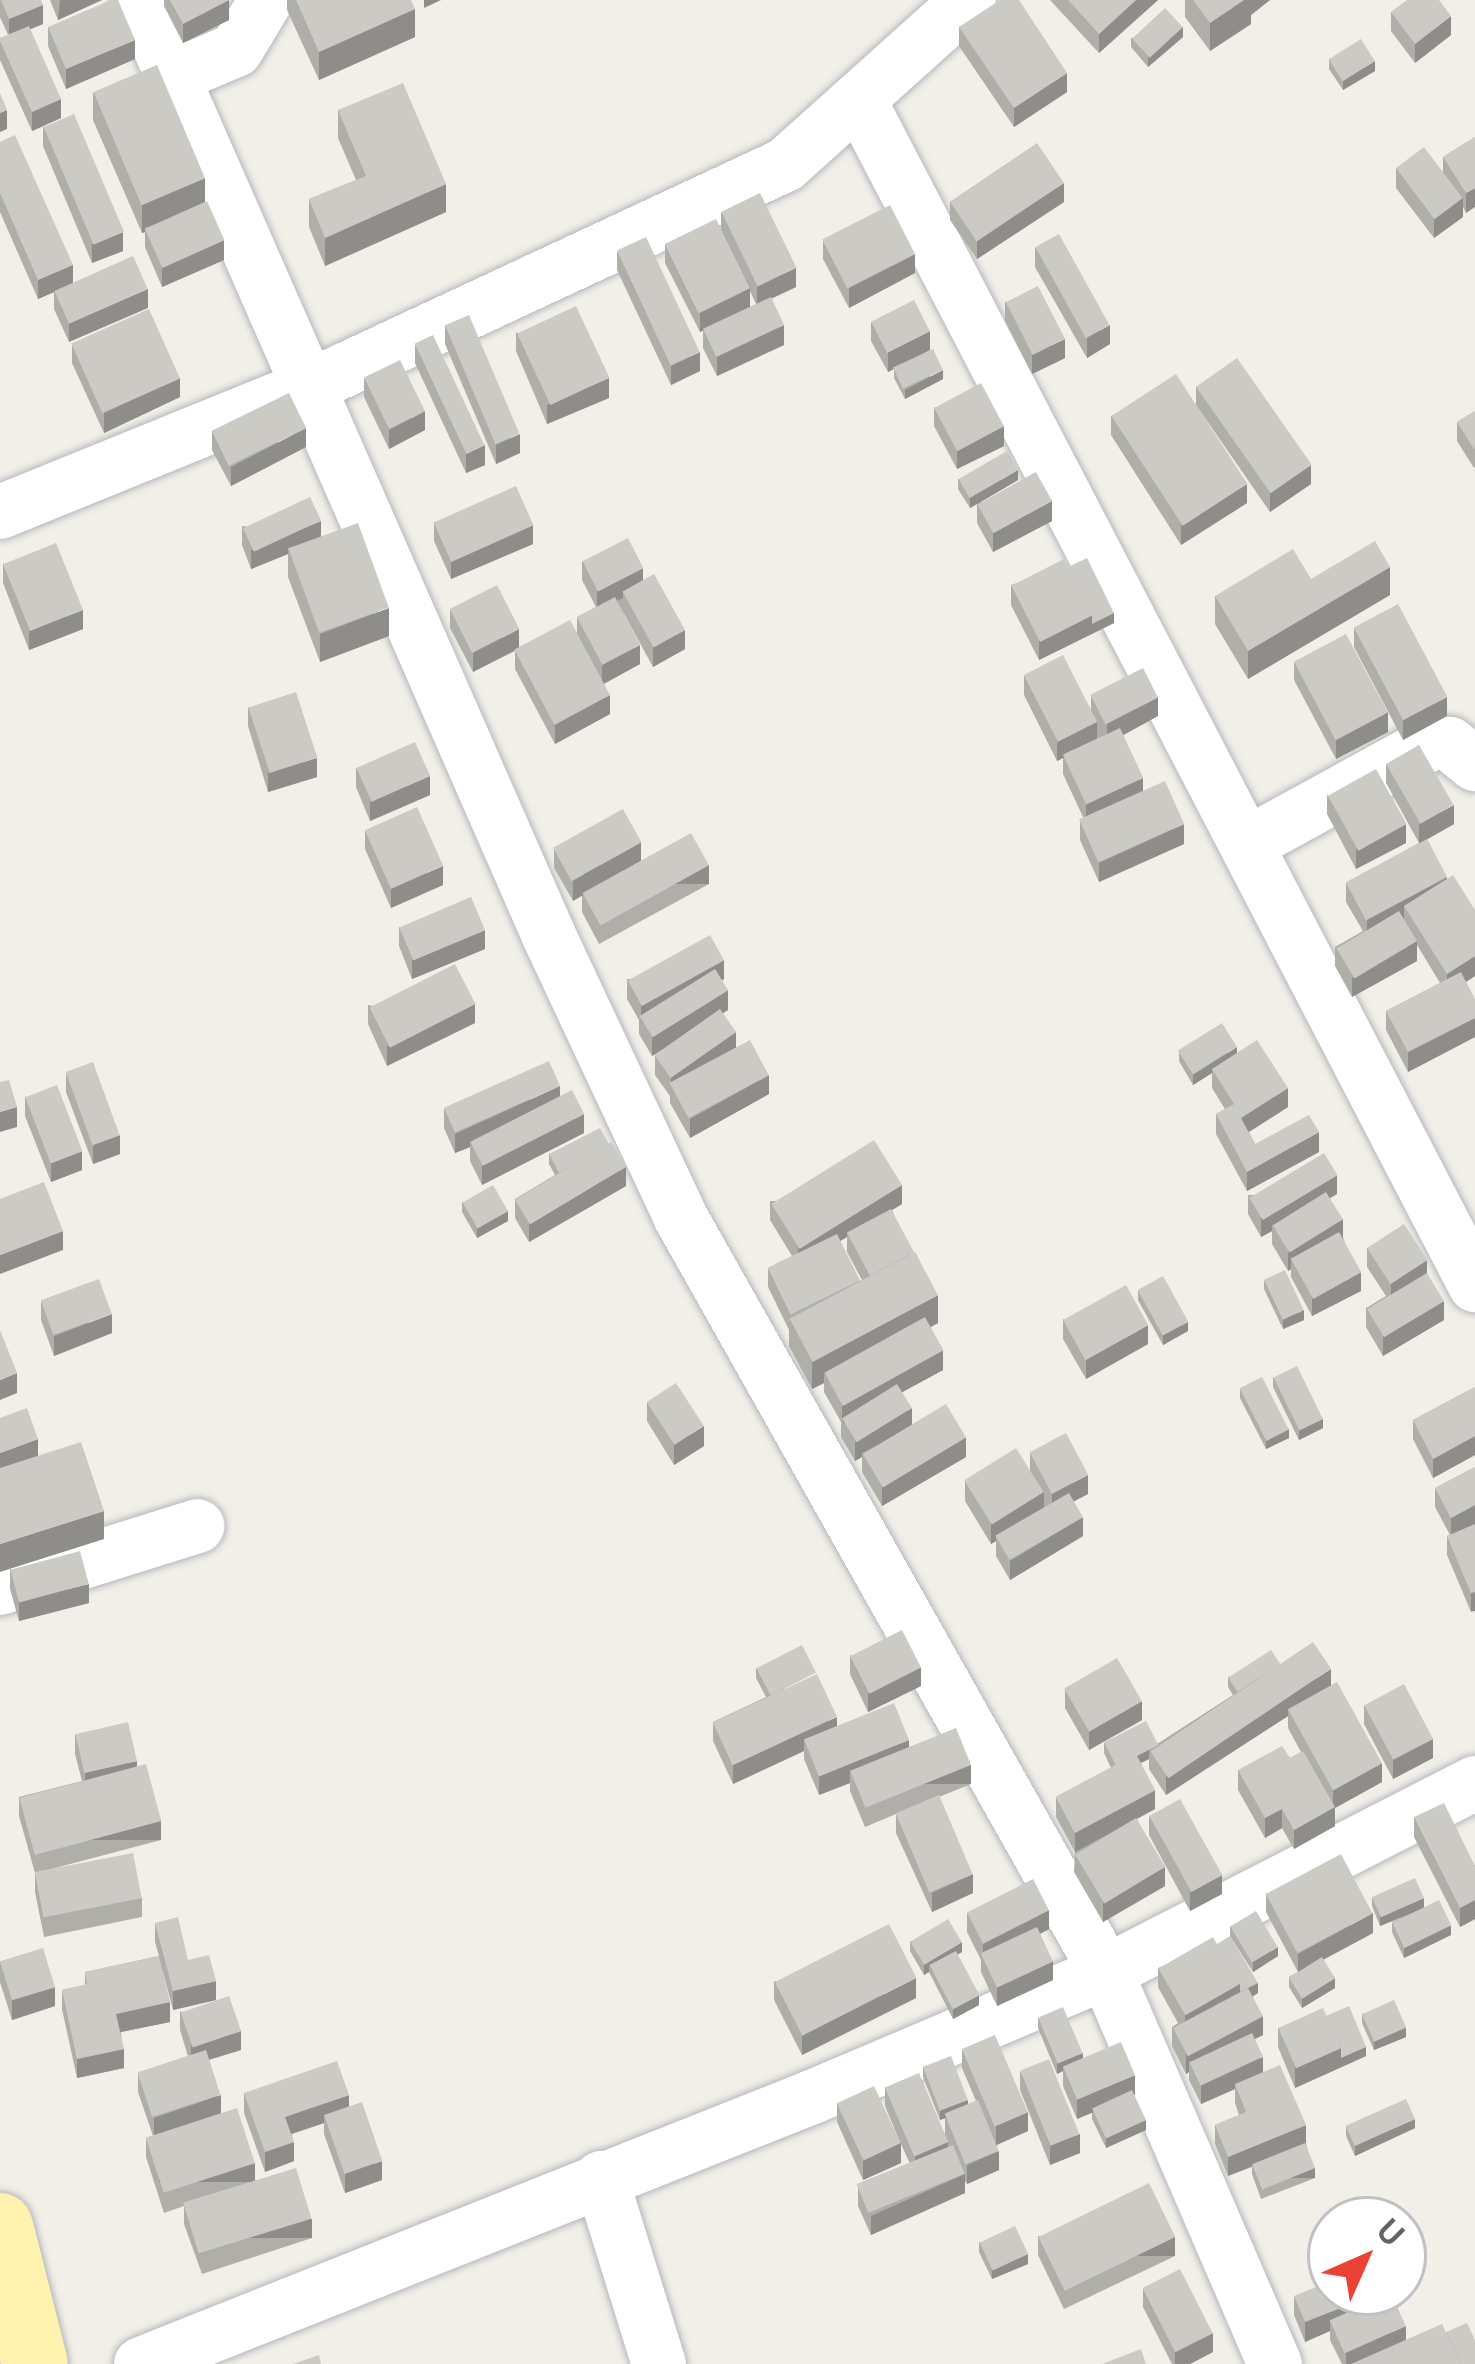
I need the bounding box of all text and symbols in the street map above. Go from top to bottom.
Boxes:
north arrow [1307,2196,1427,2316]
text: U [1368,2210,1413,2255]

